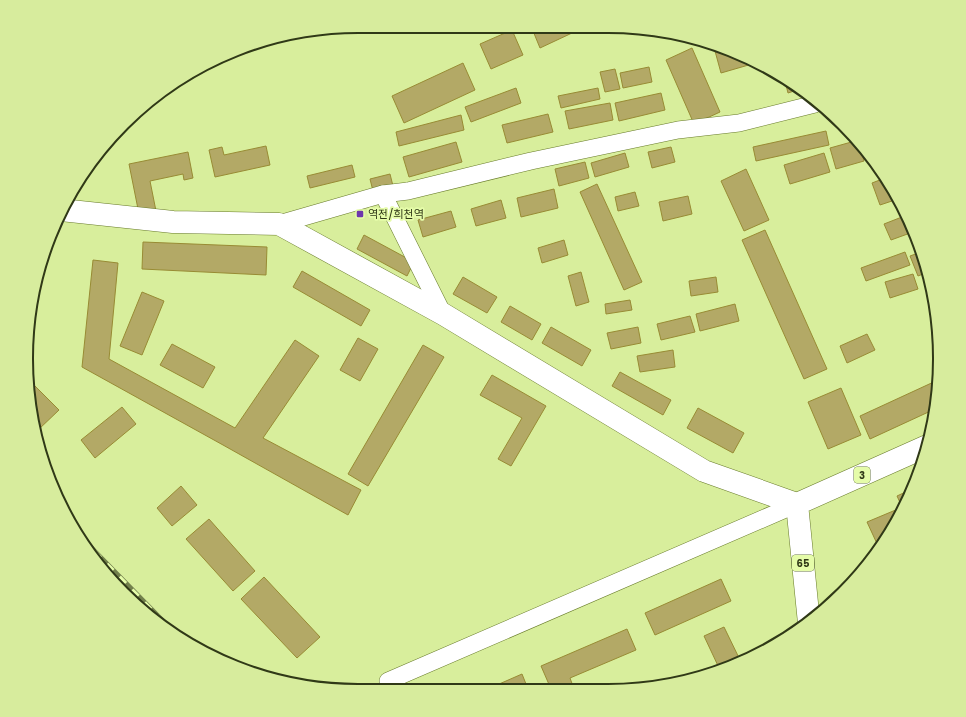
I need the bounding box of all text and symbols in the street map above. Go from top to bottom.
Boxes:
place label: 역전/희천역 [368,206,424,222]
marker: 역전/희천역 [355,209,365,219]
road number: 3 [854,467,870,483]
road number: 65 [792,555,814,571]

